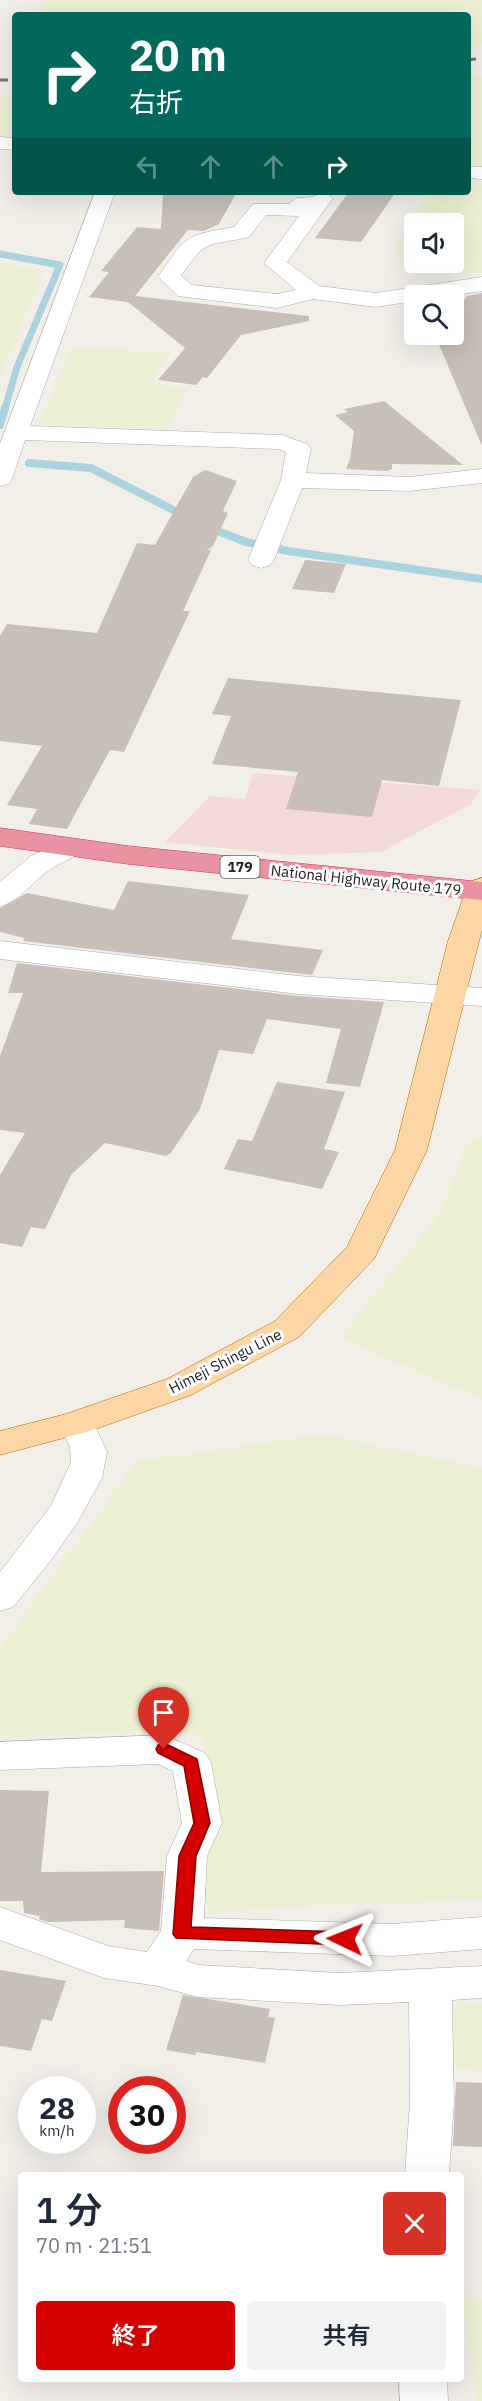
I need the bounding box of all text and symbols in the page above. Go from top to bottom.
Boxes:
text: 20 m [129,28,227,83]
icon: right [30,36,108,114]
text: 右折 [129,84,183,119]
icon: left [131,150,164,183]
icon: ahead [194,150,227,183]
icon: ahead [257,150,290,183]
icon: right [320,150,353,183]
map controls [404,213,464,345]
button: sound [404,213,464,273]
button: search [404,285,464,345]
road number: 179 [220,856,260,878]
street label: National Highway Route 179 [270,861,462,899]
street label: Himeji Shingu Line [165,1324,285,1398]
pin [138,1687,189,1749]
icon: arrive [147,1696,180,1729]
position arrow [313,1907,377,1971]
speed limit sign: 30 [108,2076,186,2154]
text: 28 [39,2088,75,2127]
text: km/h [39,2121,75,2140]
text: 1 分 [36,2186,102,2233]
button: close [383,2192,446,2255]
text: 70 m · 21:51 [36,2232,152,2259]
button: 終了 [36,2301,235,2370]
button: 共有 [247,2301,446,2370]

